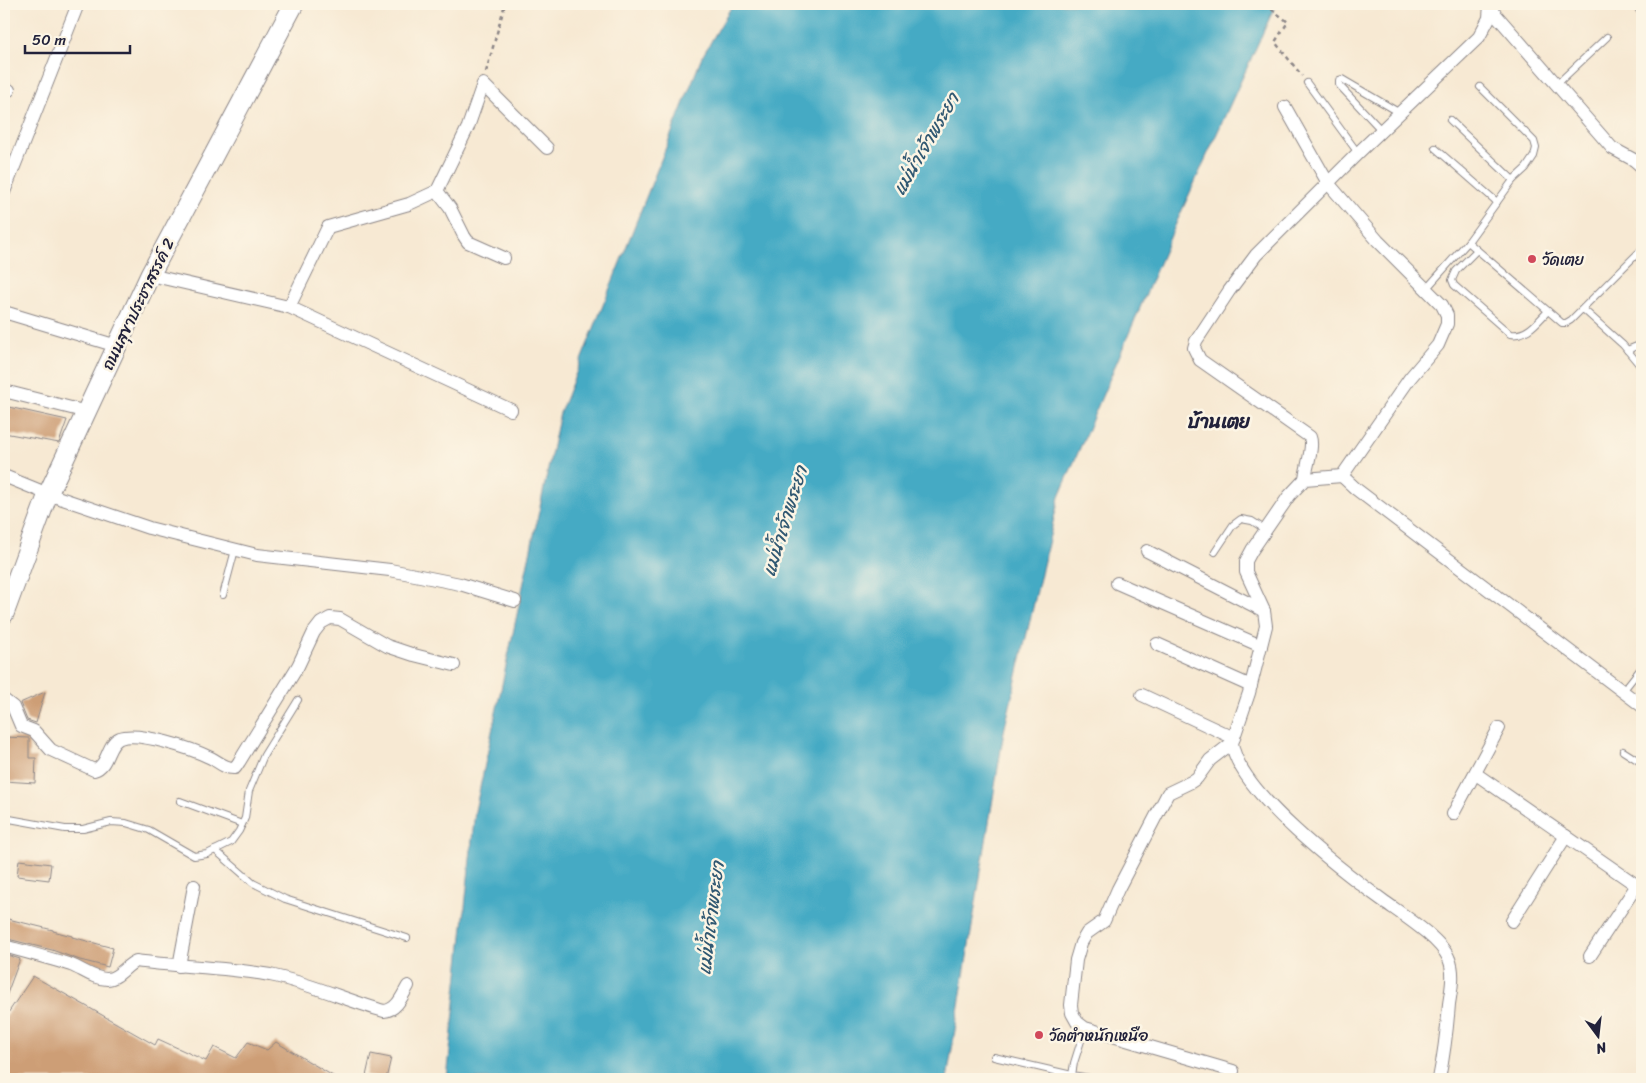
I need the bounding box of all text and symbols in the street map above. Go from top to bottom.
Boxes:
scale bar [25,22,130,54]
text: 50 m [32,27,67,53]
water label: แม่น้ำเจ้าพระยา [884,86,969,201]
street label: ถนนสุขาประชาสรรค์ 2 [93,233,183,375]
place label: วัดเตย [1542,245,1585,274]
marker: วัดเตย [1526,253,1538,265]
district label: บ้านเตย [1187,405,1251,438]
water label: แม่น้ำเจ้าพระยา [753,461,817,580]
water label: แม่น้ำเจ้าพระยา [688,858,734,976]
north arrow [1574,1010,1624,1060]
place label: วัดตำหนักเหนือ [1049,1021,1148,1050]
marker: วัดตำหนักเหนือ [1033,1029,1045,1041]
text: N [1593,1034,1610,1061]

